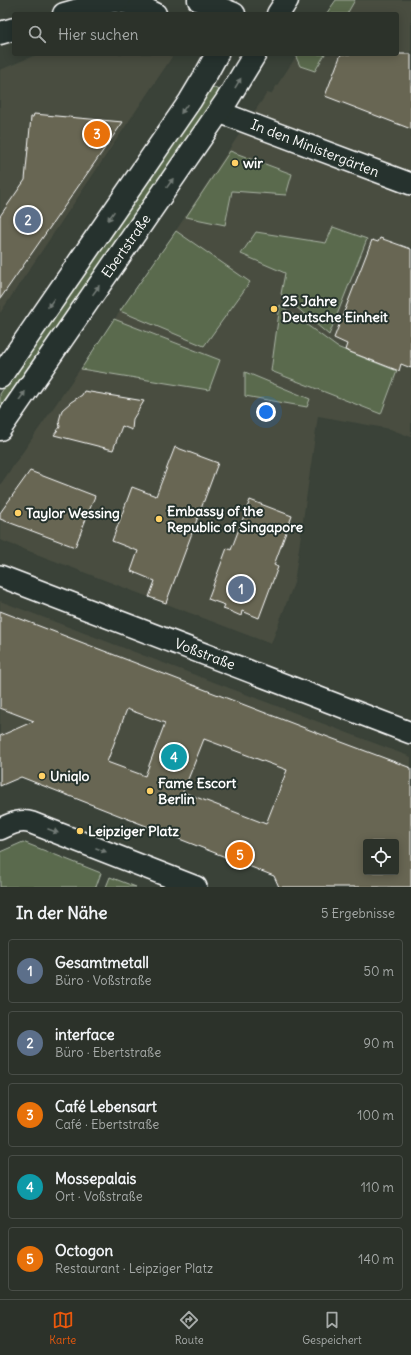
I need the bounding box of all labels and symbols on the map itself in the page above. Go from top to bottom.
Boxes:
one-way arrow [234,77,241,89]
one-way arrow [181,104,188,115]
street label: In den Ministergärten [248,115,382,181]
pin: 3 [84,119,110,149]
place label: wir [243,154,263,172]
marker: wir [230,158,240,168]
one-way arrow [166,177,174,188]
pin: 2 [15,205,41,235]
street label: Ebertstraße [97,211,155,281]
one-way arrow [107,211,115,222]
one-way arrow [92,284,100,295]
place label: 25 Jahre Deutsche Einheit [282,292,388,326]
one-way arrow [47,298,55,308]
marker: 25 Jahre Deutsche Einheit [269,304,279,314]
one-way arrow [18,391,26,402]
your location [256,402,276,422]
place label: Embassy of the Republic of Singapore [167,502,303,536]
place label: Taylor Wessing [26,504,120,522]
marker: Taylor Wessing [13,508,23,518]
marker: Embassy of the Republic of Singapore [154,514,164,524]
pin: 1 [228,574,254,604]
street label: Voßstraße [172,634,238,674]
pin: 4 [161,742,187,772]
place label: Uniqlo [50,767,90,785]
marker: Uniqlo [37,771,47,781]
place label: Fame Escort Berlin [158,774,237,808]
marker: Fame Escort Berlin [145,786,155,796]
place label: Leipziger Platz [88,822,179,840]
marker: Leipziger Platz [75,826,85,836]
one-way arrow [47,828,59,834]
pin: 5 [227,840,253,870]
one-way arrow [95,847,107,853]

